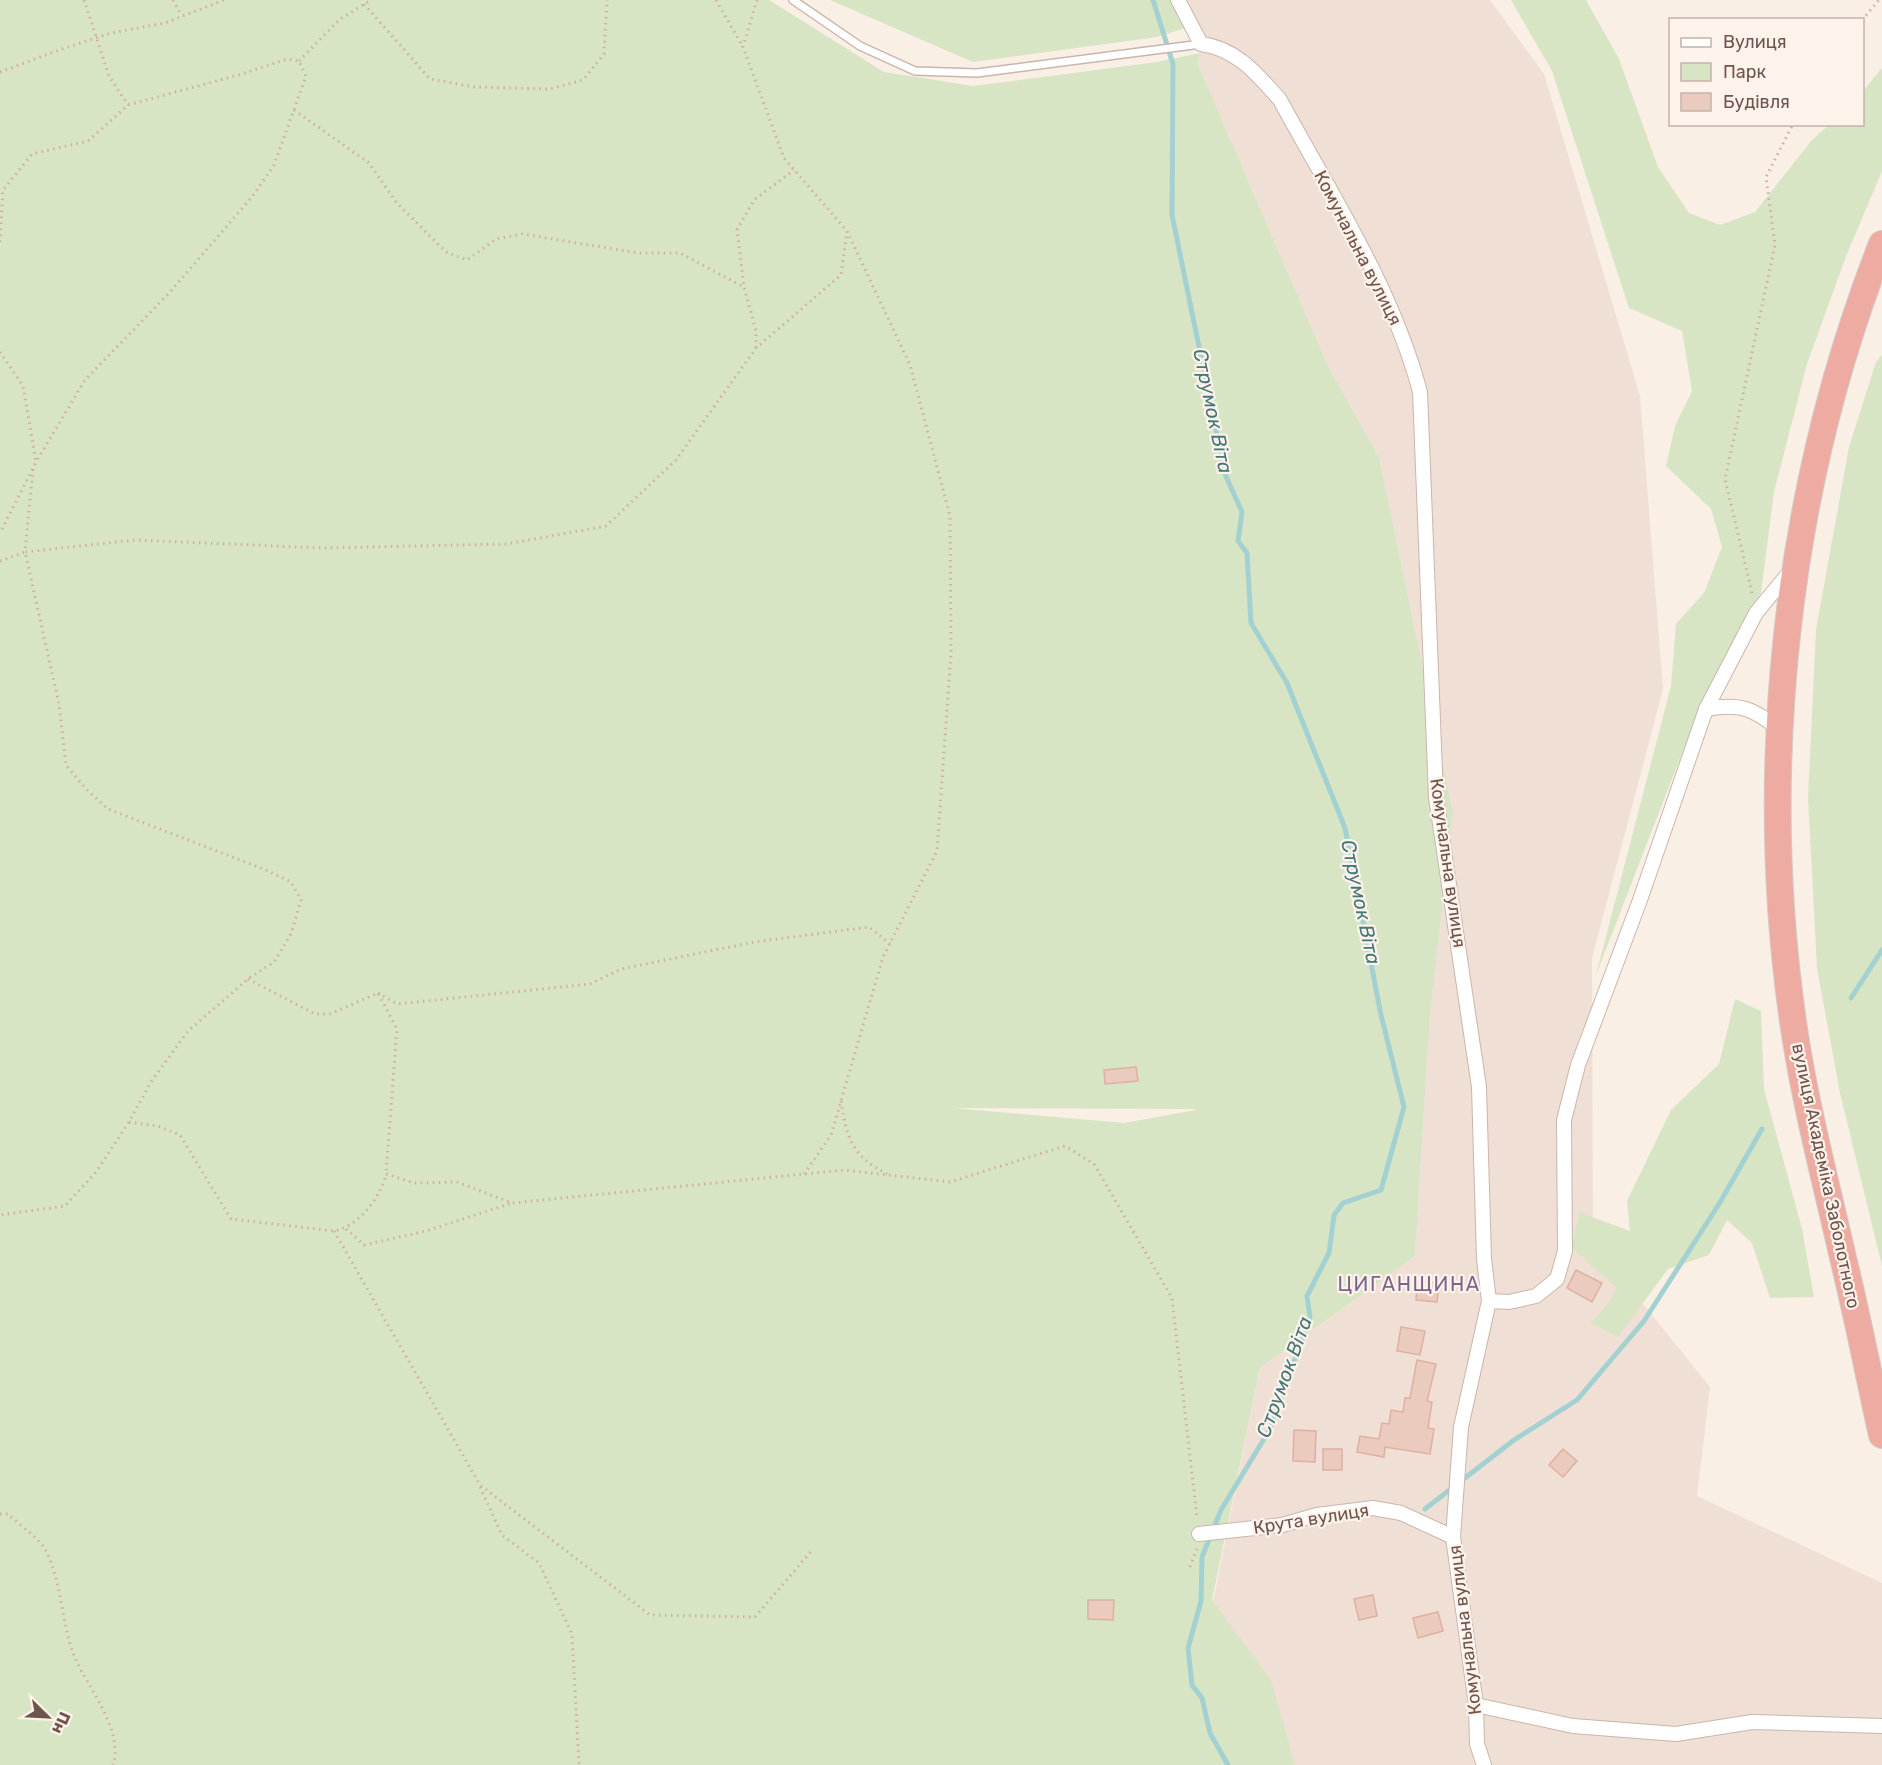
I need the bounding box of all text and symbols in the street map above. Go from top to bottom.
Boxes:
legend [1669,18,1864,126]
text: Вулиця [1723,31,1787,53]
text: Парк [1723,61,1767,83]
text: Будівля [1723,91,1790,113]
street label: Комунальна вулиця [1309,167,1407,329]
water label: Струмок Віта [1188,346,1238,476]
street label: Комунальна вулиця [1425,777,1471,949]
water label: Струмок Віта [1336,837,1386,967]
street label: вулиця Академіка Заболотного [1787,1042,1865,1310]
district label: ЦИГАНЩИНА [1337,1272,1481,1296]
water label: Струмок Віта [1251,1313,1317,1441]
street label: Крута вулиця [1251,1499,1371,1539]
street label: Комунальна вулиця [1444,1544,1486,1716]
north arrow [18,1687,78,1747]
text: Пн [48,1709,74,1737]

